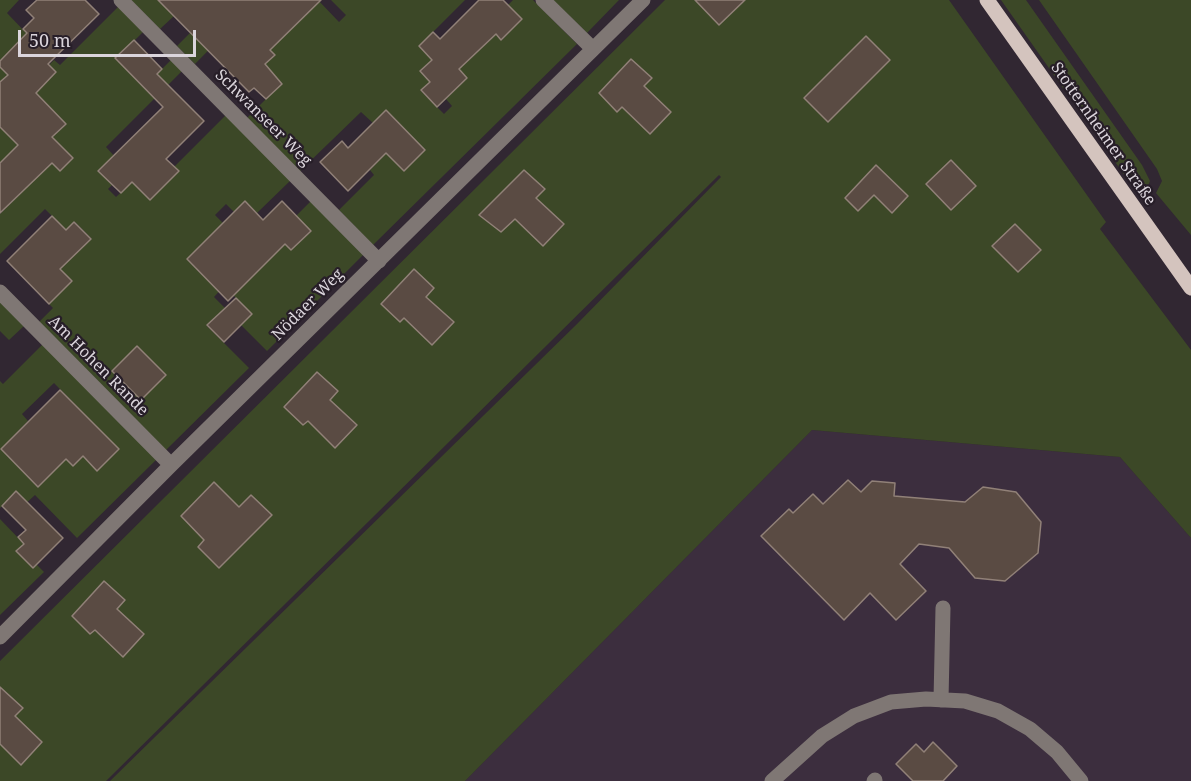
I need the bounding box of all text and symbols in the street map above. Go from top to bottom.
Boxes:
scale bar [21,18,200,56]
text: 50 m [29,28,71,52]
street label: Stotternheimer Straße [1046,59,1160,209]
street label: Schwanseer Weg [211,66,315,170]
street label: Nödaer Weg [268,265,348,345]
street label: Am Hohen Rande [44,312,152,420]

